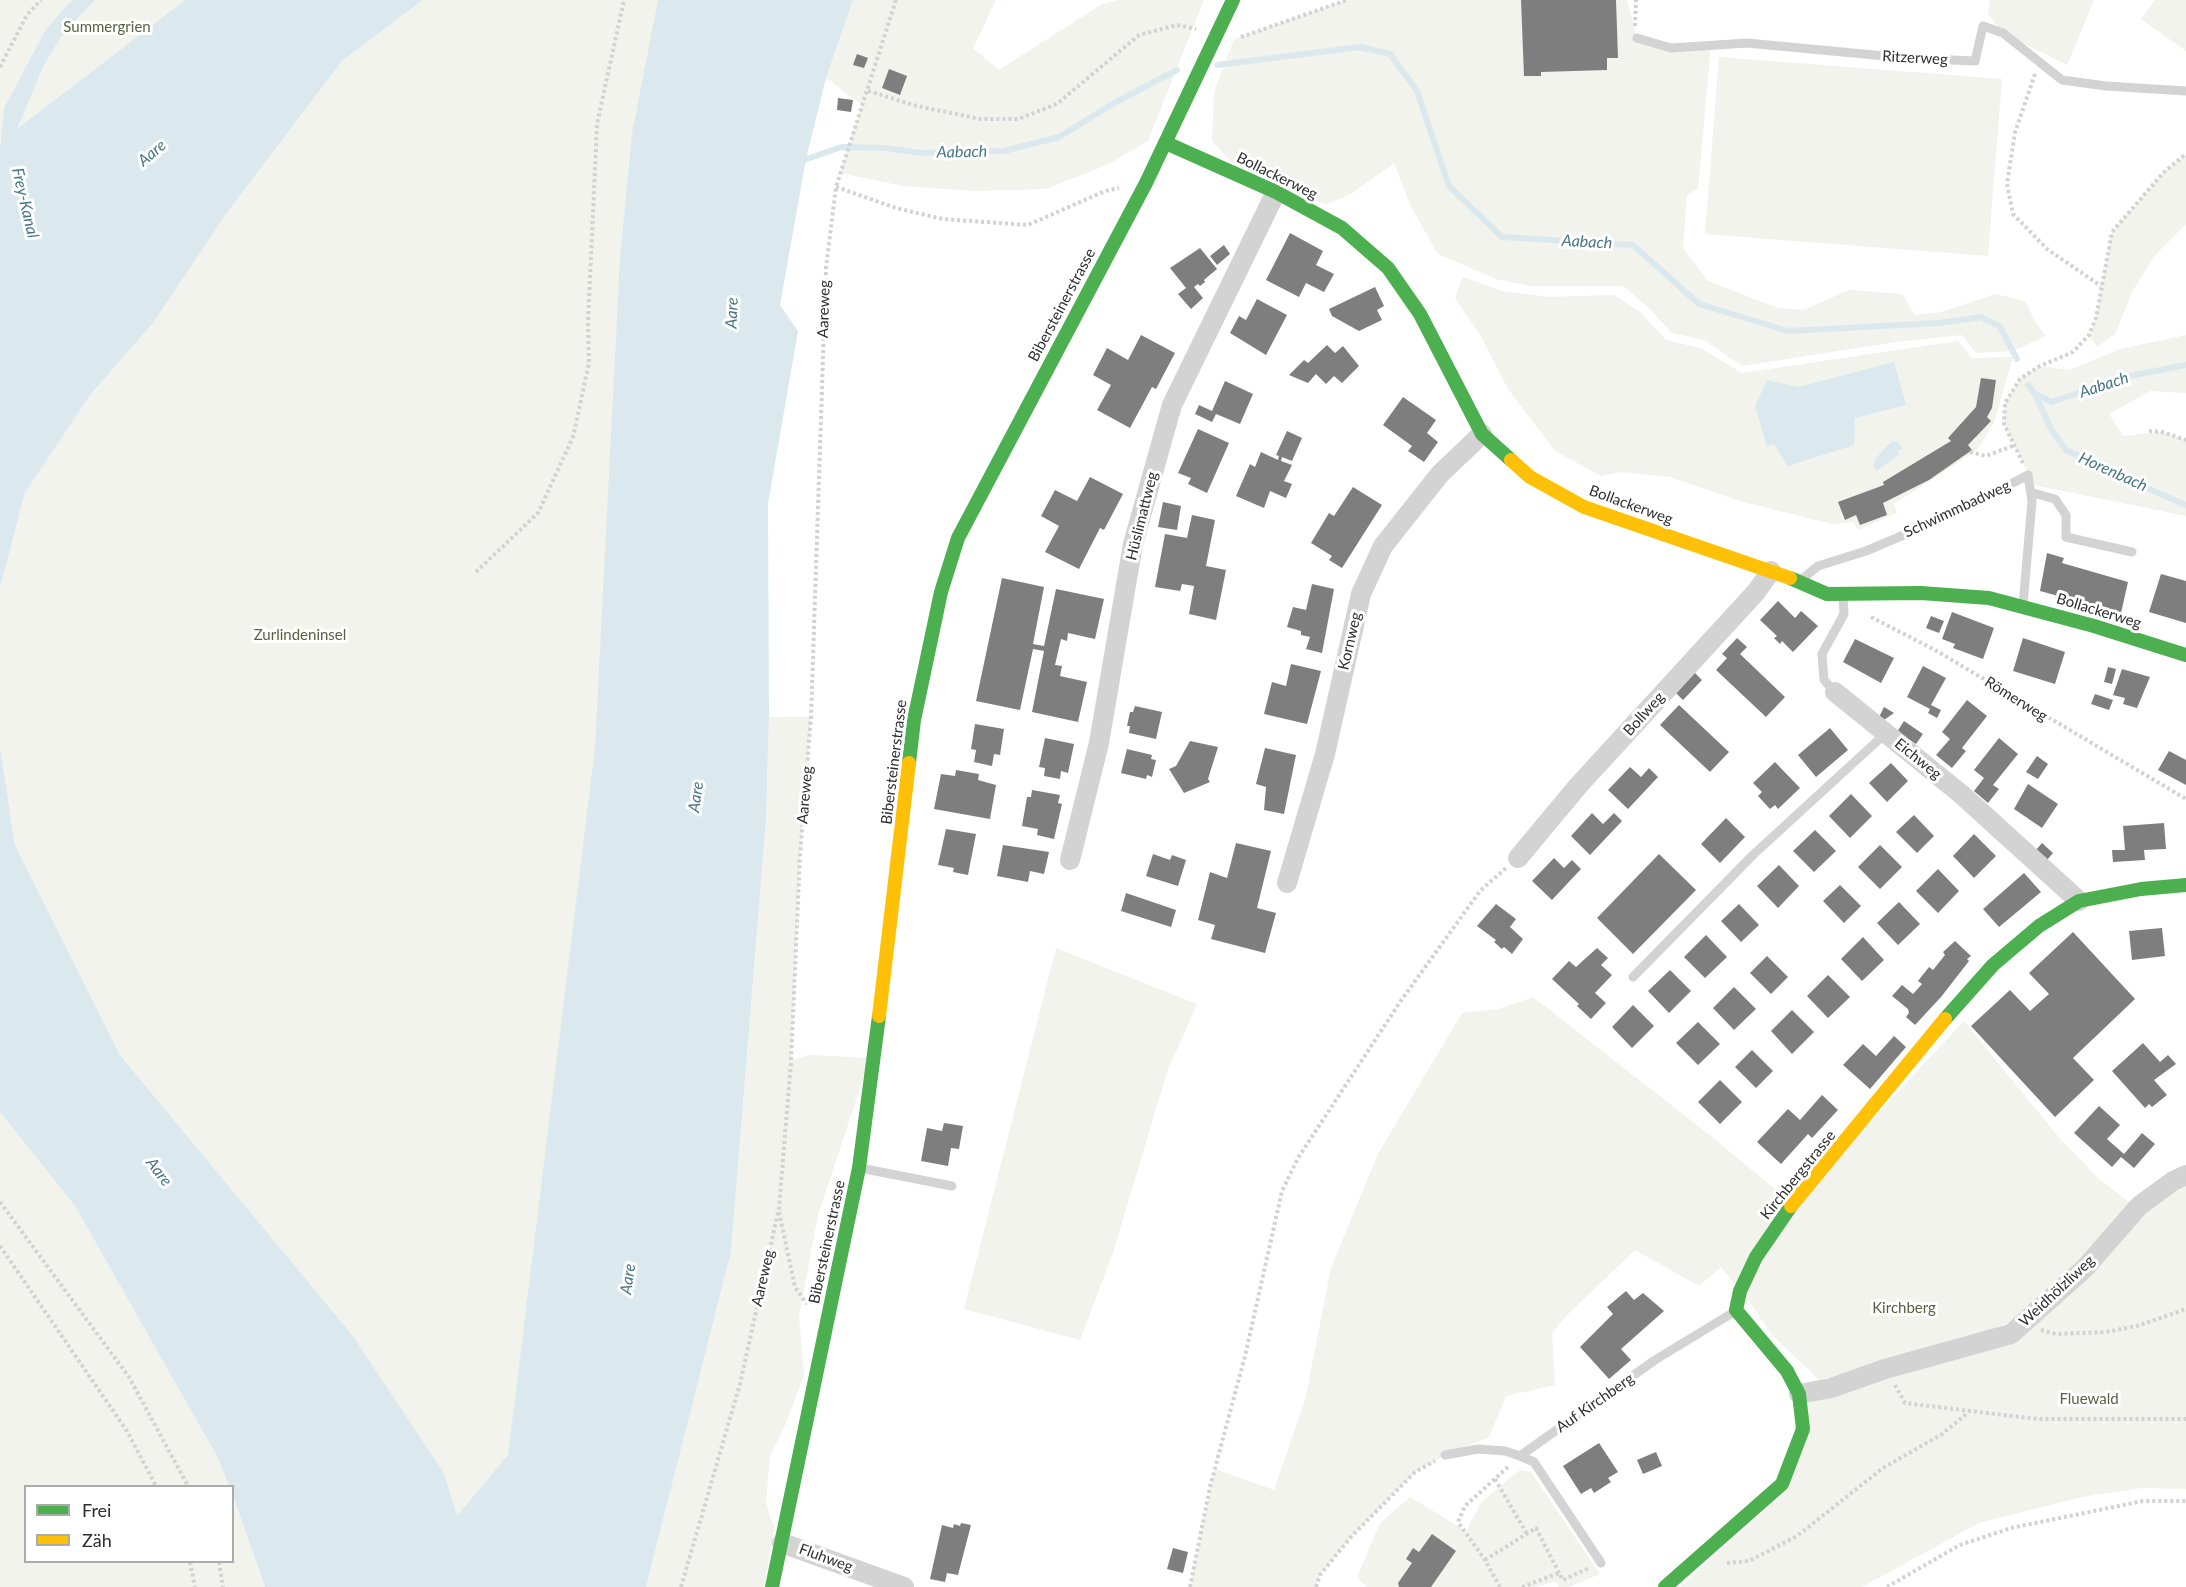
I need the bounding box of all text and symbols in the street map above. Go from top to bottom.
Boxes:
park label: Summergrien [63,18,151,36]
street label: Ritzerweg [1882,47,1948,69]
water label: Aare [134,136,170,170]
water label: Aabach [937,142,987,162]
street label: Bollackerweg [1234,149,1320,203]
water label: Frey-Kanal [8,166,42,240]
water label: Aabach [1561,231,1613,253]
street label: Bibersteinerstrasse [1025,245,1099,365]
street label: Aareweg [814,280,834,338]
water label: Aare [722,297,742,329]
water label: Aabach [2077,368,2131,402]
water label: Horenbach [2076,448,2150,496]
street label: Hüslimattweg [1122,470,1162,562]
street label: Schwimmbadweg [1901,476,2013,542]
street label: Bollackerweg [1587,482,1675,528]
street label: Bollackerweg [2054,590,2144,632]
street label: Kornweg [1335,610,1365,672]
park label: Zurlindeninsel [254,626,346,644]
street label: Römerweg [1981,673,2051,725]
street label: Bollweg [1620,688,1668,740]
street label: Bibersteinerstrasse [877,699,911,825]
street label: Eichweg [1891,735,1945,783]
street label: Aareweg [794,765,816,825]
water label: Aare [684,780,708,814]
street label: Kirchbergstrasse [1757,1127,1839,1223]
water label: Aare [142,1154,176,1190]
street label: Bibersteinerstrasse [805,1179,849,1305]
street label: Aareweg [748,1248,778,1308]
street label: Weidhölzliweg [2016,1252,2098,1330]
water label: Aare [616,1262,640,1296]
park label: Kirchberg [1872,1299,1936,1317]
street label: Auf Kirchberg [1553,1370,1637,1436]
park label: Fluewald [2059,1390,2119,1408]
legend [24,1485,234,1563]
text: Frei [82,1499,111,1521]
text: Zäh [82,1529,112,1551]
street label: Fluhweg [797,1540,855,1576]

